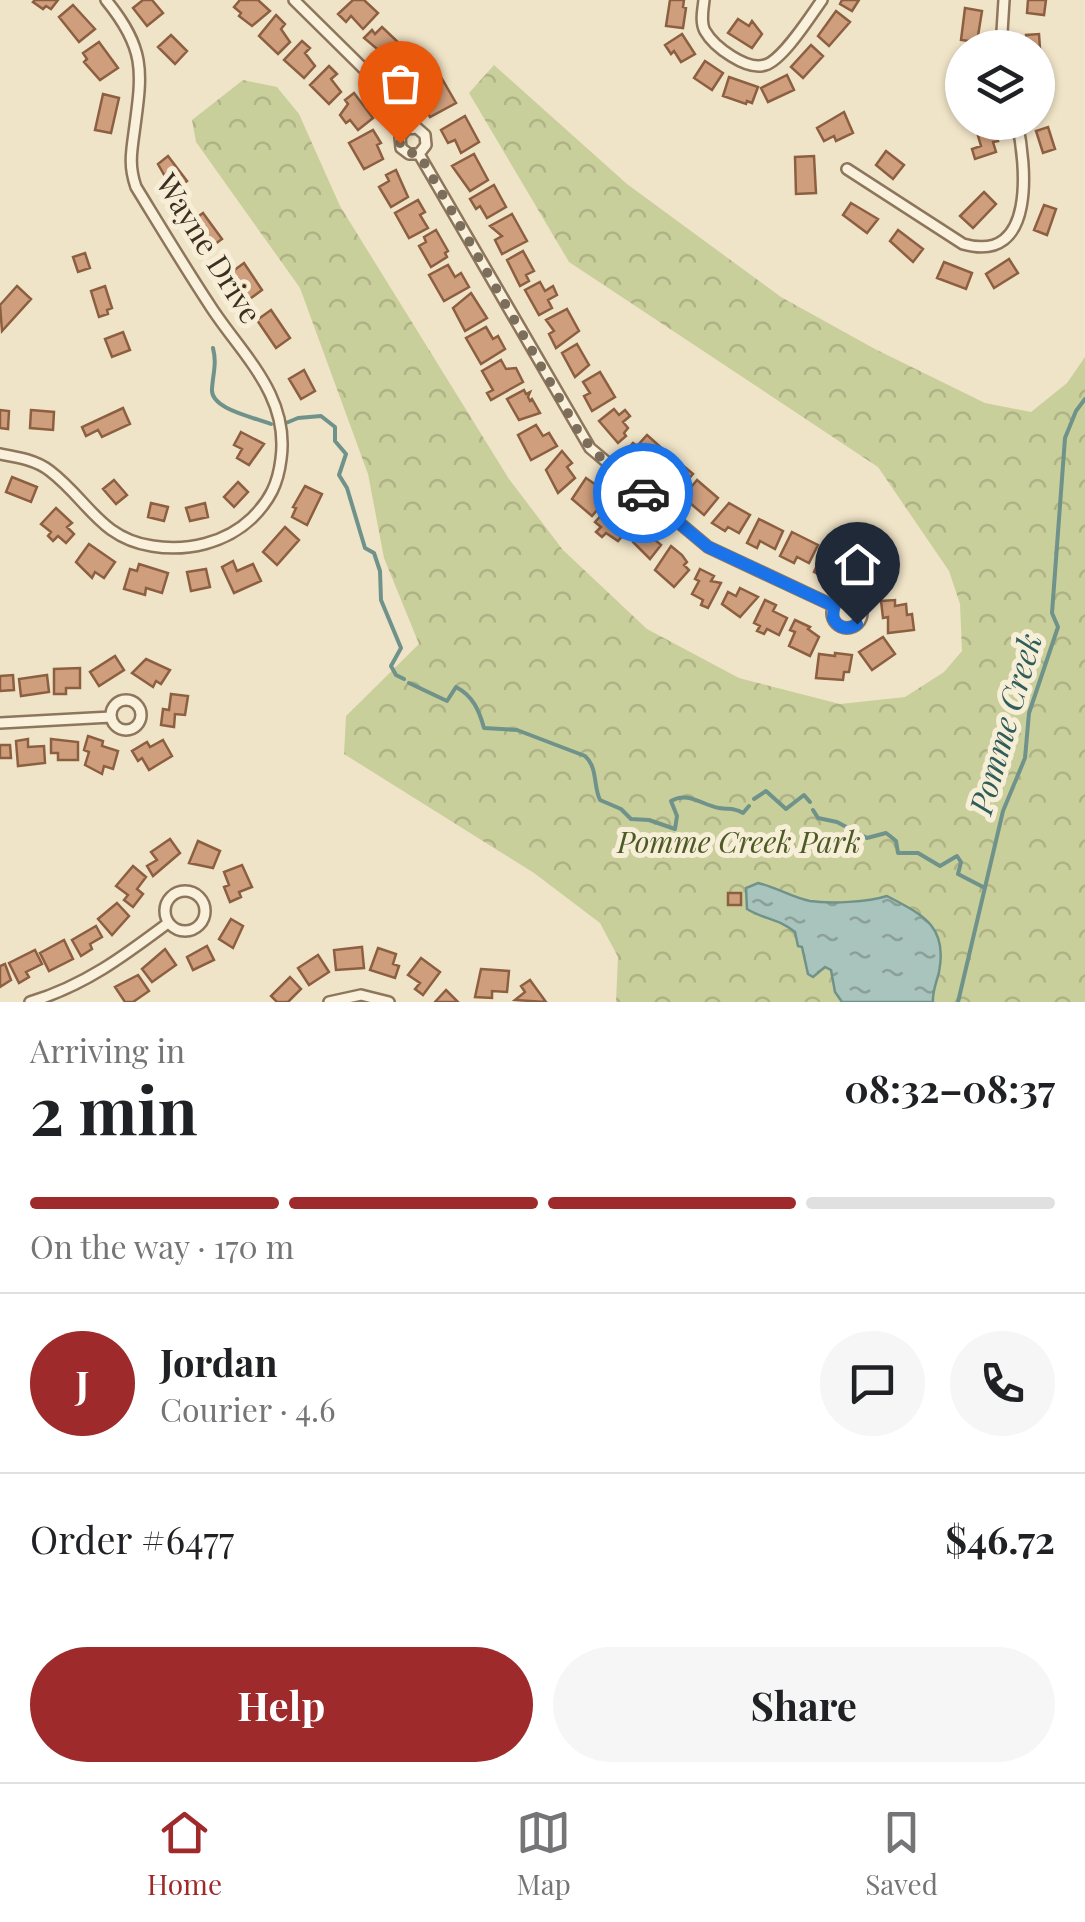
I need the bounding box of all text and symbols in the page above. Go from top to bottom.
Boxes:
map controls [945,30,1055,140]
button: layers [945,30,1055,140]
pin [358,41,443,144]
icon: bag [373,56,428,111]
street label: Wayne Drive [147,165,272,330]
courier [593,443,693,543]
icon: car [616,466,671,521]
pin [815,522,900,625]
icon: home [830,537,885,592]
water label: Pomme Creek [957,628,1050,821]
park label: Pomme Creek Park [616,821,861,861]
text: Arriving in [30,1028,185,1071]
text: 08:32–08:37 [844,1062,1055,1113]
text: 2 min [30,1065,198,1151]
text: On the way · 170 m [30,1224,294,1267]
button: chat [820,1331,925,1436]
button: phone [950,1331,1055,1436]
text: Jordan [160,1336,278,1387]
text: J [76,1358,89,1409]
text: Courier · 4.6 [160,1387,336,1430]
text: Order #6477 [30,1513,234,1564]
text: $46.72 [945,1513,1055,1564]
button: Help [30,1647,533,1762]
button: Share [553,1647,1055,1762]
tab: Home [147,1805,222,1902]
tab: Map [516,1805,571,1902]
tab: Saved [865,1805,938,1902]

